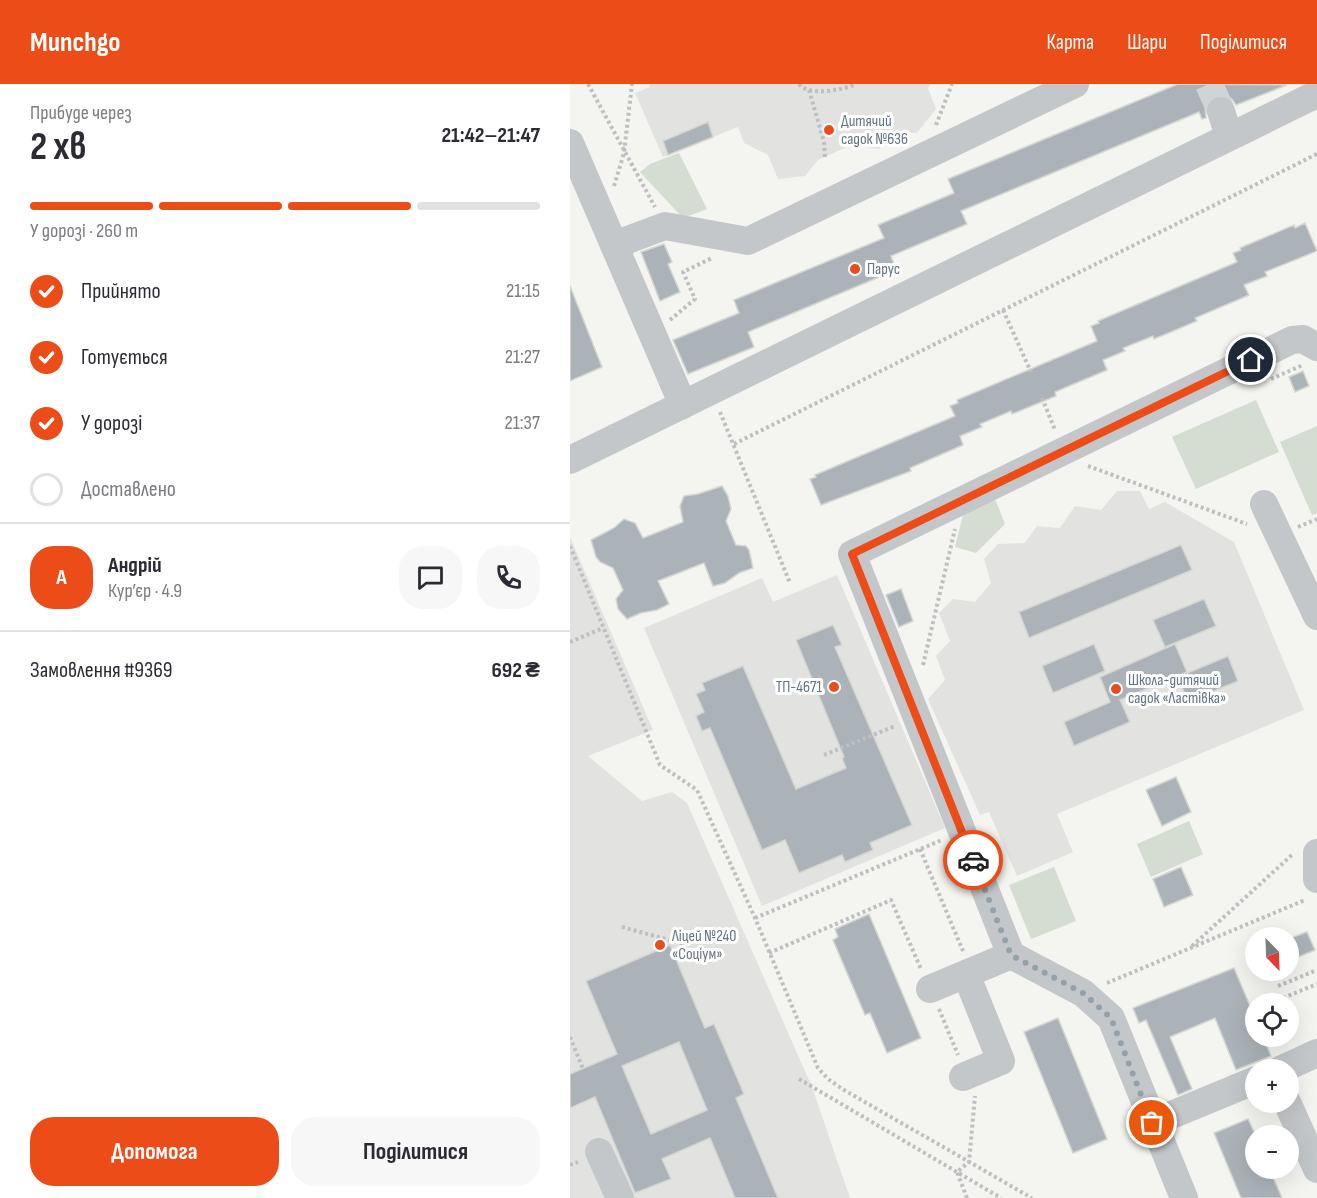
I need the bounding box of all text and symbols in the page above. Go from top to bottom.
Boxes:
text: Munchgo [30,26,121,59]
text: Карта [1046,30,1094,55]
text: Шари [1127,30,1167,55]
text: Поділитися [1200,30,1287,55]
text: Прибуде через [30,101,132,125]
place label: Дитячий садок №636 [841,112,908,149]
text: 21:42–21:47 [441,122,540,149]
marker: Дитячий садок №636 [822,123,836,137]
text: 2 хв [30,124,86,171]
text: У дорозі · 260 m [30,219,138,243]
place label: Парус [867,260,900,279]
marker: Парус [848,262,862,276]
icon: check [30,275,63,308]
text: Прийнято [81,278,161,305]
text: 21:15 [506,279,540,303]
pin [1225,334,1276,385]
icon: check [30,341,63,374]
icon: home [1234,343,1267,376]
text: Готується [81,344,168,371]
text: 21:27 [505,345,540,369]
icon: check [30,407,63,440]
text: У дорозі [81,410,142,437]
text: 21:37 [505,411,540,435]
text: Доставлено [81,476,176,503]
button: chat [399,546,462,609]
button: phone [477,546,540,609]
text: Андрій [108,552,162,579]
text: А [56,564,67,591]
text: Кур’єр · 4.9 [108,579,182,603]
text: Замовлення #9369 [30,657,172,684]
text: 692 ₴ [492,657,540,684]
place label: Школа-дитячий садок «Ластівка» [1128,671,1226,708]
place label: ТП-4671 [776,678,822,697]
marker: ТП-4671 [827,680,841,694]
marker: Школа-дитячий садок «Ластівка» [1109,682,1123,696]
courier [943,830,1003,890]
icon: car [957,844,990,877]
place label: Ліцей №240 «Соціум» [671,927,736,964]
north arrow [1245,927,1299,981]
map controls [1245,927,1299,1179]
marker: Ліцей №240 «Соціум» [653,938,667,952]
button: locate [1245,993,1299,1047]
button: + [1245,1059,1299,1113]
pin [1126,1097,1177,1148]
icon: bag [1135,1106,1168,1139]
button: Допомога [30,1117,279,1186]
button: Поділитися [291,1117,540,1186]
button: − [1245,1125,1299,1179]

